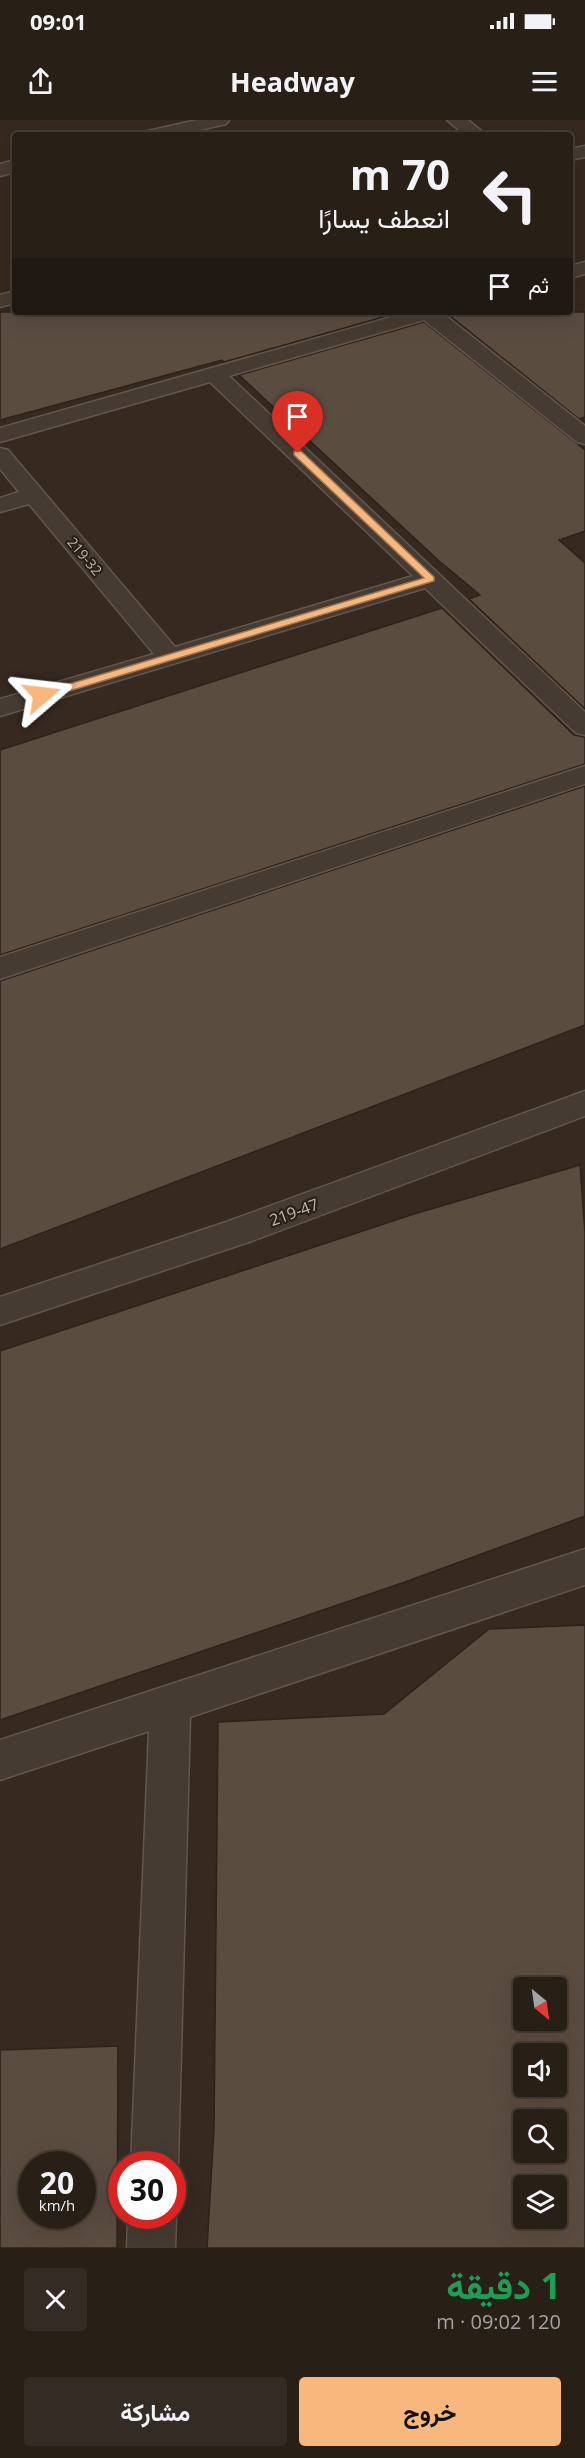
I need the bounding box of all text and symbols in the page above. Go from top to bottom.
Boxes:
text: 09:01 [30,6,87,36]
text: Headway [230,63,355,100]
icon: share [24,65,57,98]
icon: menu [528,65,561,98]
text: 70 m [350,145,450,202]
icon: left [471,156,549,234]
text: انعطف يسارًا [318,199,450,236]
text: ثم [528,269,549,299]
icon: arrive [483,270,516,303]
pin [272,391,323,453]
icon: arrive [281,400,314,433]
street label: 219-32 [63,533,107,579]
position arrow [10,663,74,727]
street label: 219-47 [266,1193,322,1231]
north arrow [513,1977,567,2031]
map controls [513,1977,567,2229]
button: sound [513,2043,567,2097]
button: search [513,2109,567,2163]
speed limit sign: 30 [108,2151,186,2229]
text: 20 [40,2162,74,2203]
button: layers [513,2175,567,2229]
text: km/h [39,2195,75,2215]
text: 1 دقيقة [446,2261,561,2310]
button: close [24,2268,87,2331]
text: 120 m · 09:02 [436,2308,561,2335]
button: مشاركة [24,2377,287,2446]
button: خروج [299,2377,561,2446]

